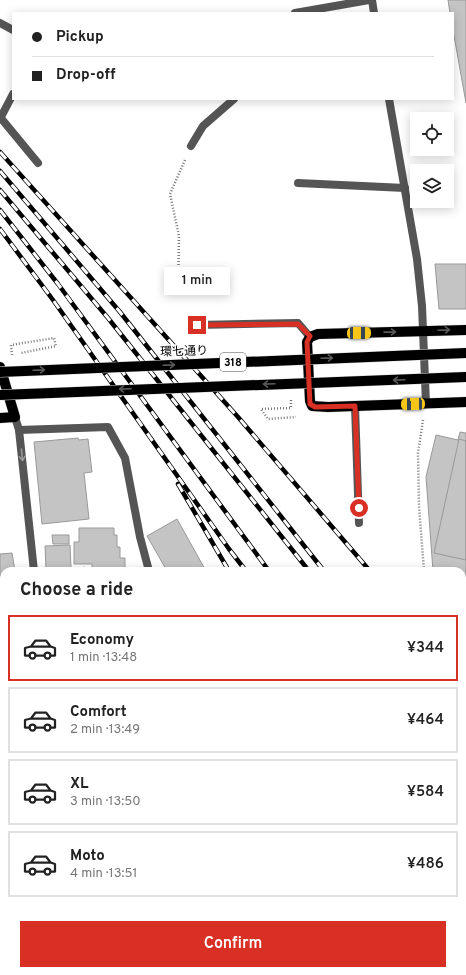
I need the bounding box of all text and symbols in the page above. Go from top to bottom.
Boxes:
text: Pickup [56,28,104,47]
text: Drop-off [56,66,116,85]
map controls [410,112,454,208]
button: locate [410,112,454,156]
button: layers [410,164,454,208]
callout: 1 min [164,267,230,295]
text: 1 min [182,273,212,289]
route end [188,316,206,334]
car [347,327,371,339]
one-way arrow [437,327,450,334]
one-way arrow [383,328,396,336]
street label: 環七通り [160,343,208,361]
road number: 318 [220,353,246,371]
one-way arrow [320,355,333,362]
one-way arrow [162,361,175,368]
one-way arrow [32,366,45,374]
one-way arrow [393,376,406,383]
one-way arrow [263,380,276,387]
one-way arrow [119,386,132,393]
car [401,398,425,410]
one-way arrow [18,448,25,461]
route start [350,499,368,517]
text: Choose a ride [20,579,133,602]
icon: car [22,630,58,666]
text: Economy [70,631,134,650]
text: ¥344 [407,639,444,658]
text: 1 min · 13:48 [70,650,137,666]
icon: car [22,702,58,738]
text: Comfort [70,703,127,722]
text: ¥464 [407,711,444,730]
text: 2 min · 13:49 [70,722,140,738]
icon: car [22,774,58,810]
text: XL [70,775,88,794]
text: ¥584 [407,783,444,802]
text: 3 min · 13:50 [70,794,141,810]
icon: car [22,846,58,882]
text: Moto [70,847,105,866]
text: ¥486 [407,855,444,874]
text: 4 min · 13:51 [70,866,137,882]
button: Confirm [20,921,446,967]

